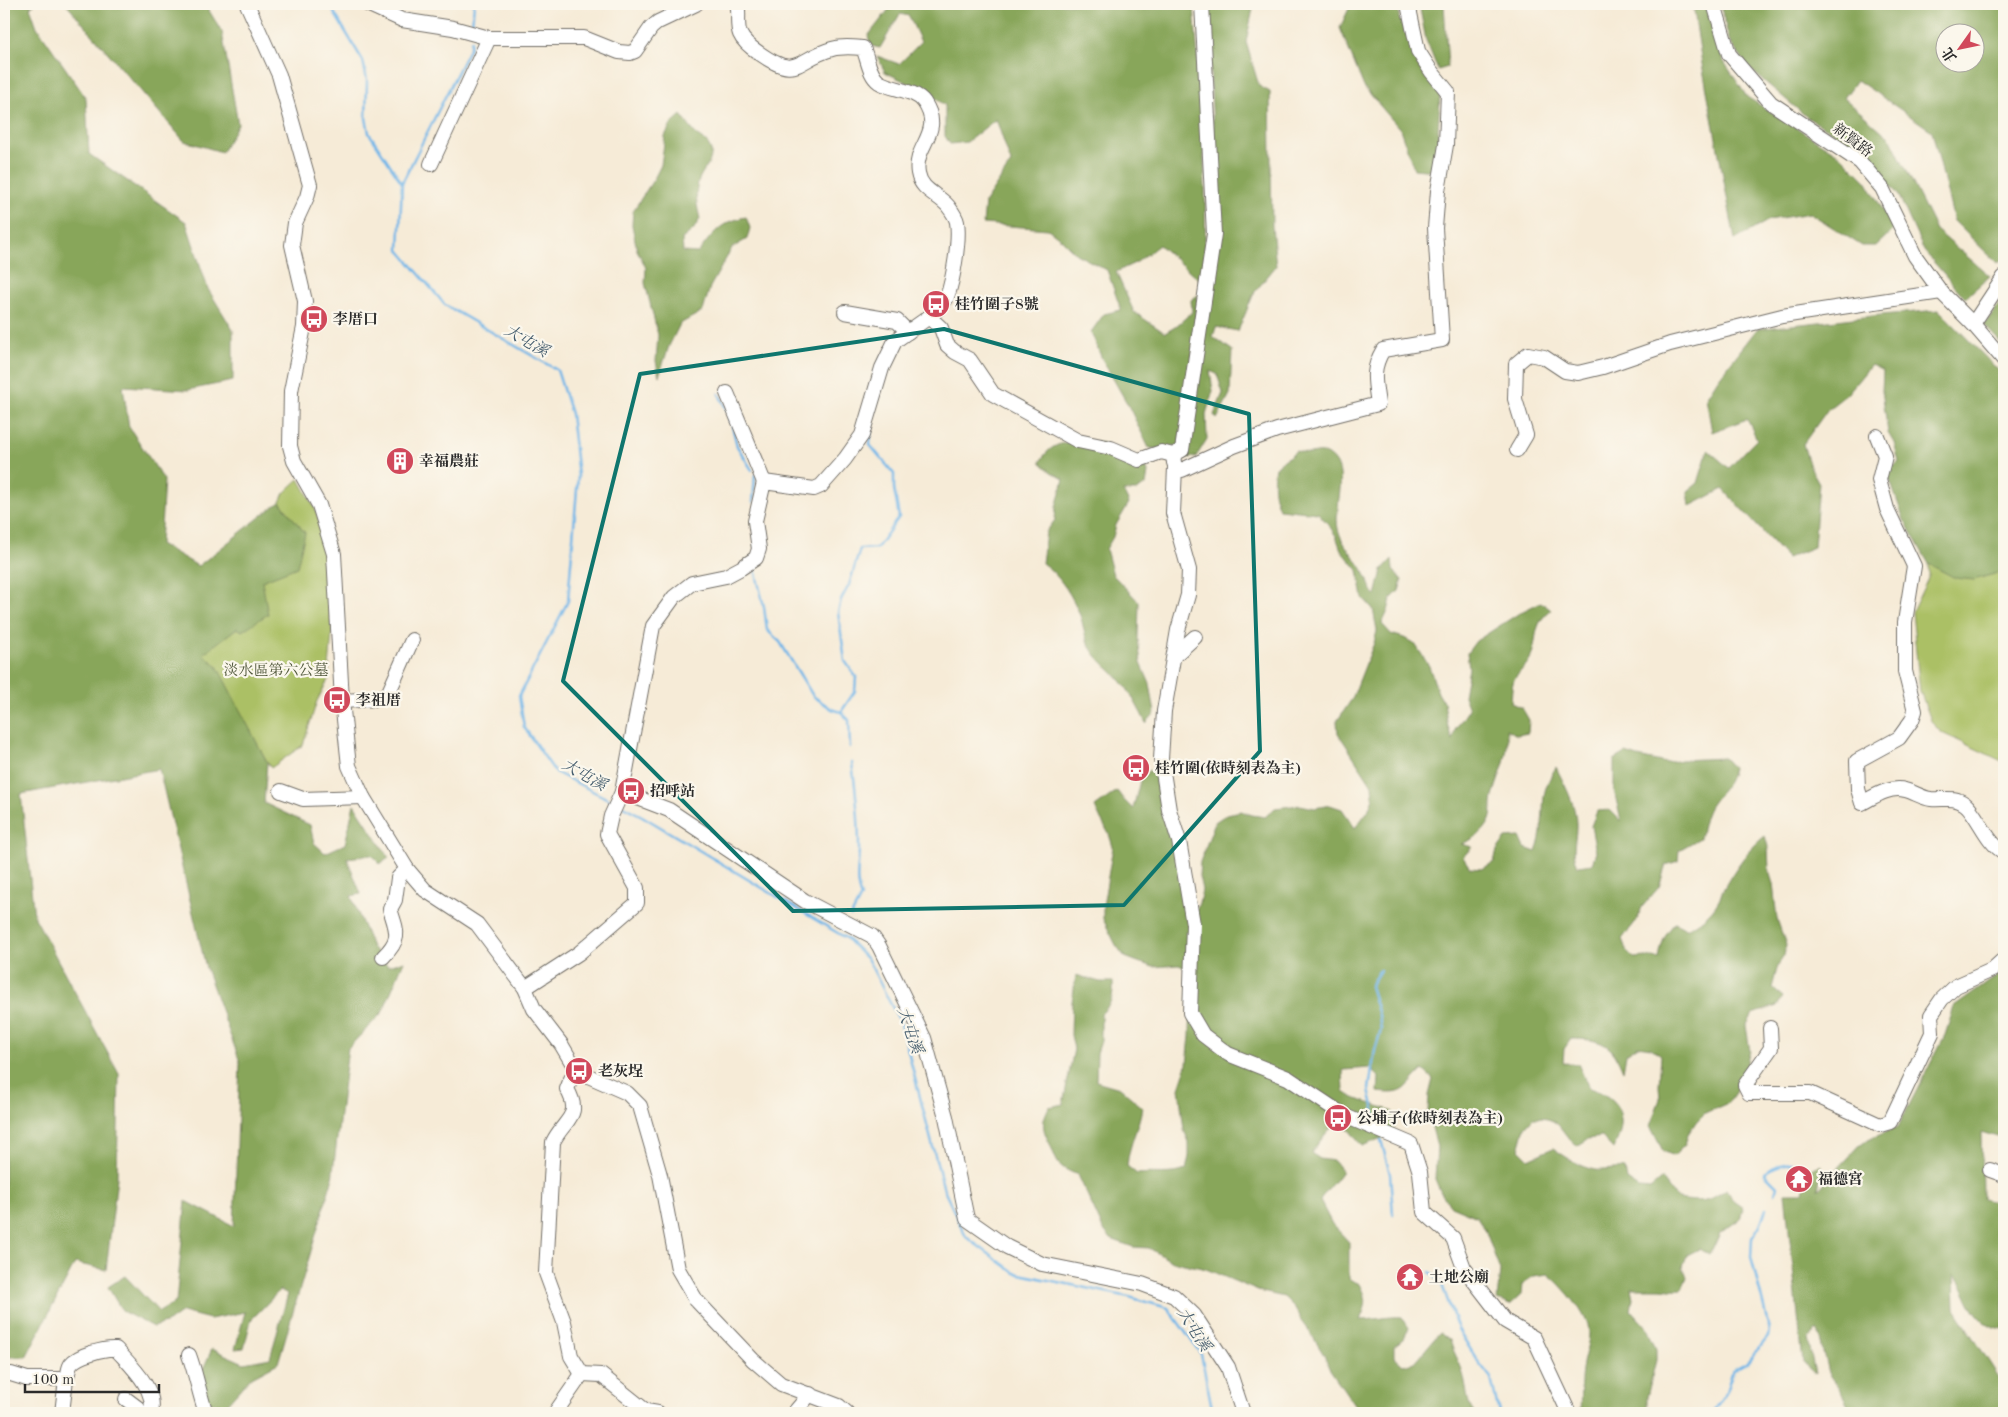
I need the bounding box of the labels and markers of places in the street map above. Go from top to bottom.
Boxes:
bus stop icon: 桂竹圍子8號 [921,289,951,319]
place label: 桂竹圍子8號 [955,296,1039,313]
bus stop icon: 李厝口 [299,304,329,334]
place label: 李厝口 [333,311,378,328]
building icon: 幸福農莊 [385,446,415,476]
place label: 幸福農莊 [419,453,479,470]
bus stop icon: 李祖厝 [322,685,352,715]
place label: 李祖厝 [356,692,401,709]
bus stop icon: 桂竹圍(依時刻表為主) [1121,753,1151,783]
place label: 桂竹圍(依時刻表為主) [1155,759,1301,777]
bus stop icon: 招呼站 [616,776,646,806]
place label: 招呼站 [650,783,695,800]
bus stop icon: 老灰埕 [564,1056,594,1086]
place label: 老灰埕 [598,1063,643,1080]
bus stop icon: 公埔子(依時刻表為主) [1323,1103,1353,1133]
place label: 公埔子(依時刻表為主) [1357,1109,1503,1127]
temple icon: 福德宮 [1784,1164,1814,1194]
place label: 福德宮 [1818,1170,1863,1188]
temple icon: 土地公廟 [1395,1262,1425,1292]
place label: 土地公廟 [1429,1268,1489,1286]

